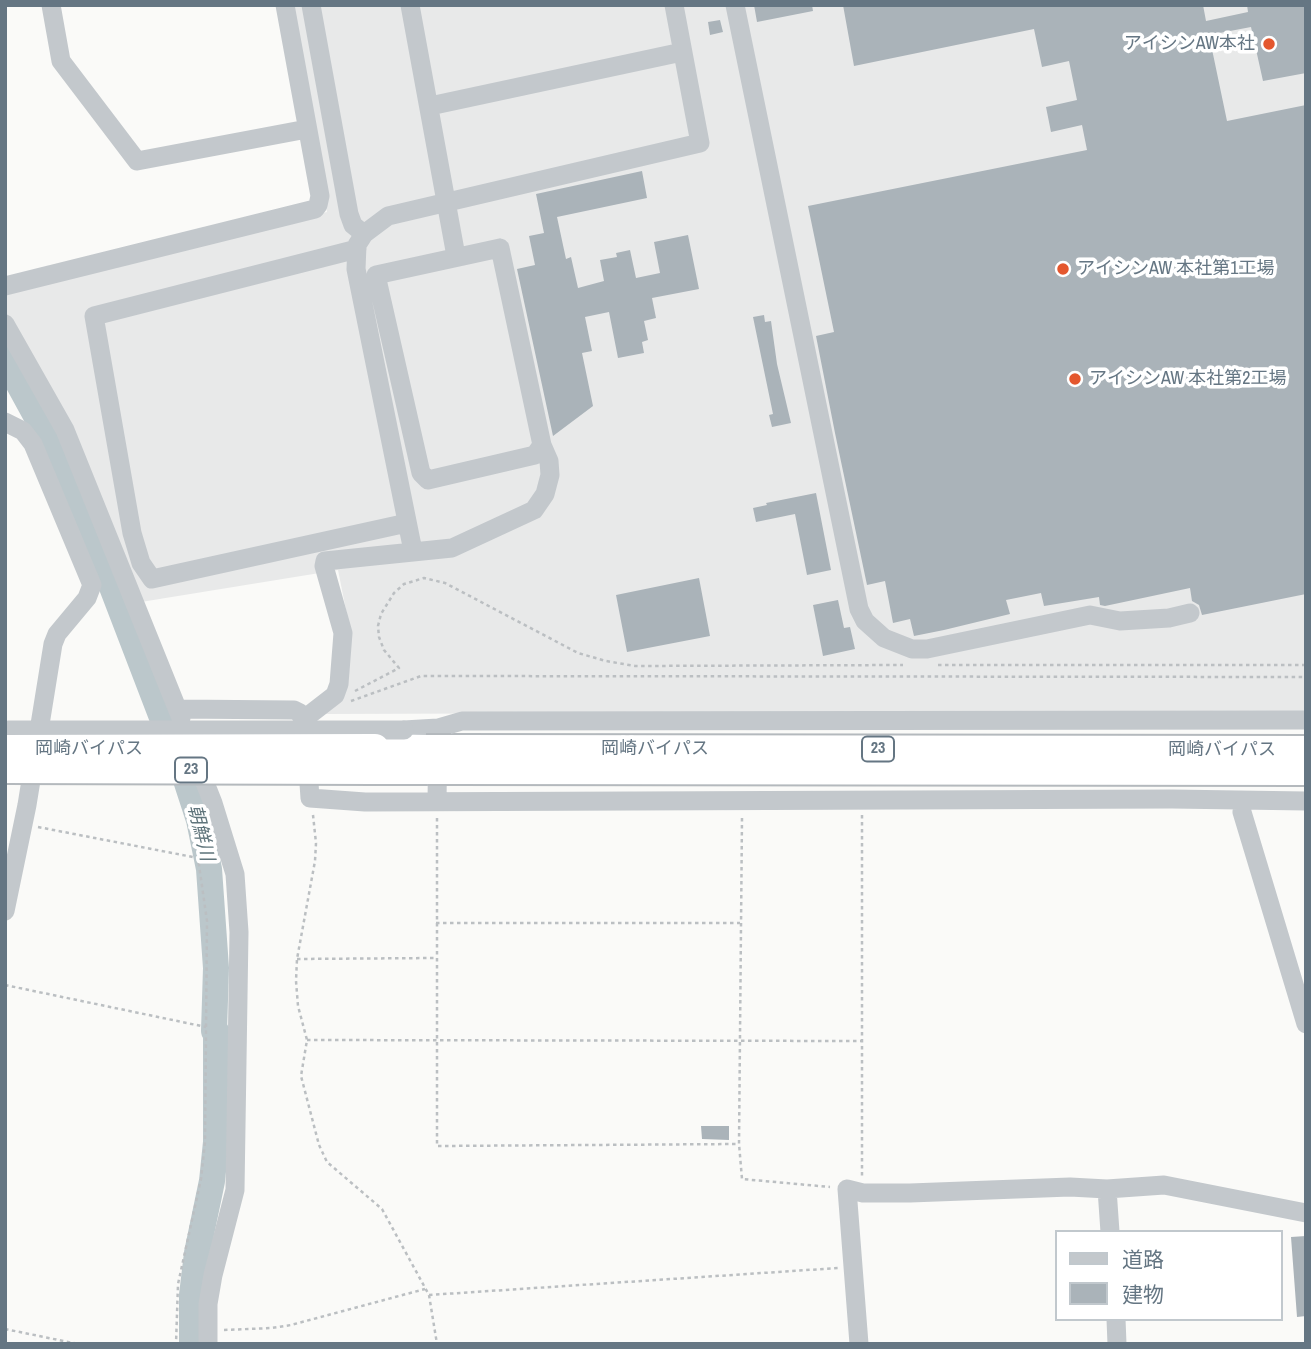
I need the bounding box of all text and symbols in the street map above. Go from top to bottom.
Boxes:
place label: アイシンAW本社 [1124,33,1255,55]
marker: アイシンAW本社 [1261,36,1277,52]
place label: アイシンAW 本社第1工場 [1077,258,1275,280]
marker: アイシンAW 本社第1工場 [1055,261,1071,277]
place label: アイシンAW 本社第2工場 [1089,368,1287,390]
marker: アイシンAW 本社第2工場 [1067,371,1083,387]
road number: 23 [862,736,894,762]
street label: 岡崎バイパス [35,738,143,760]
street label: 岡崎バイパス [601,738,709,760]
street label: 岡崎バイパス [1168,739,1276,761]
road number: 23 [175,758,207,782]
water label: 朝鮮川 [182,803,218,863]
legend [1056,1230,1283,1321]
text: 道路 [1122,1245,1164,1274]
text: 建物 [1122,1280,1164,1309]

